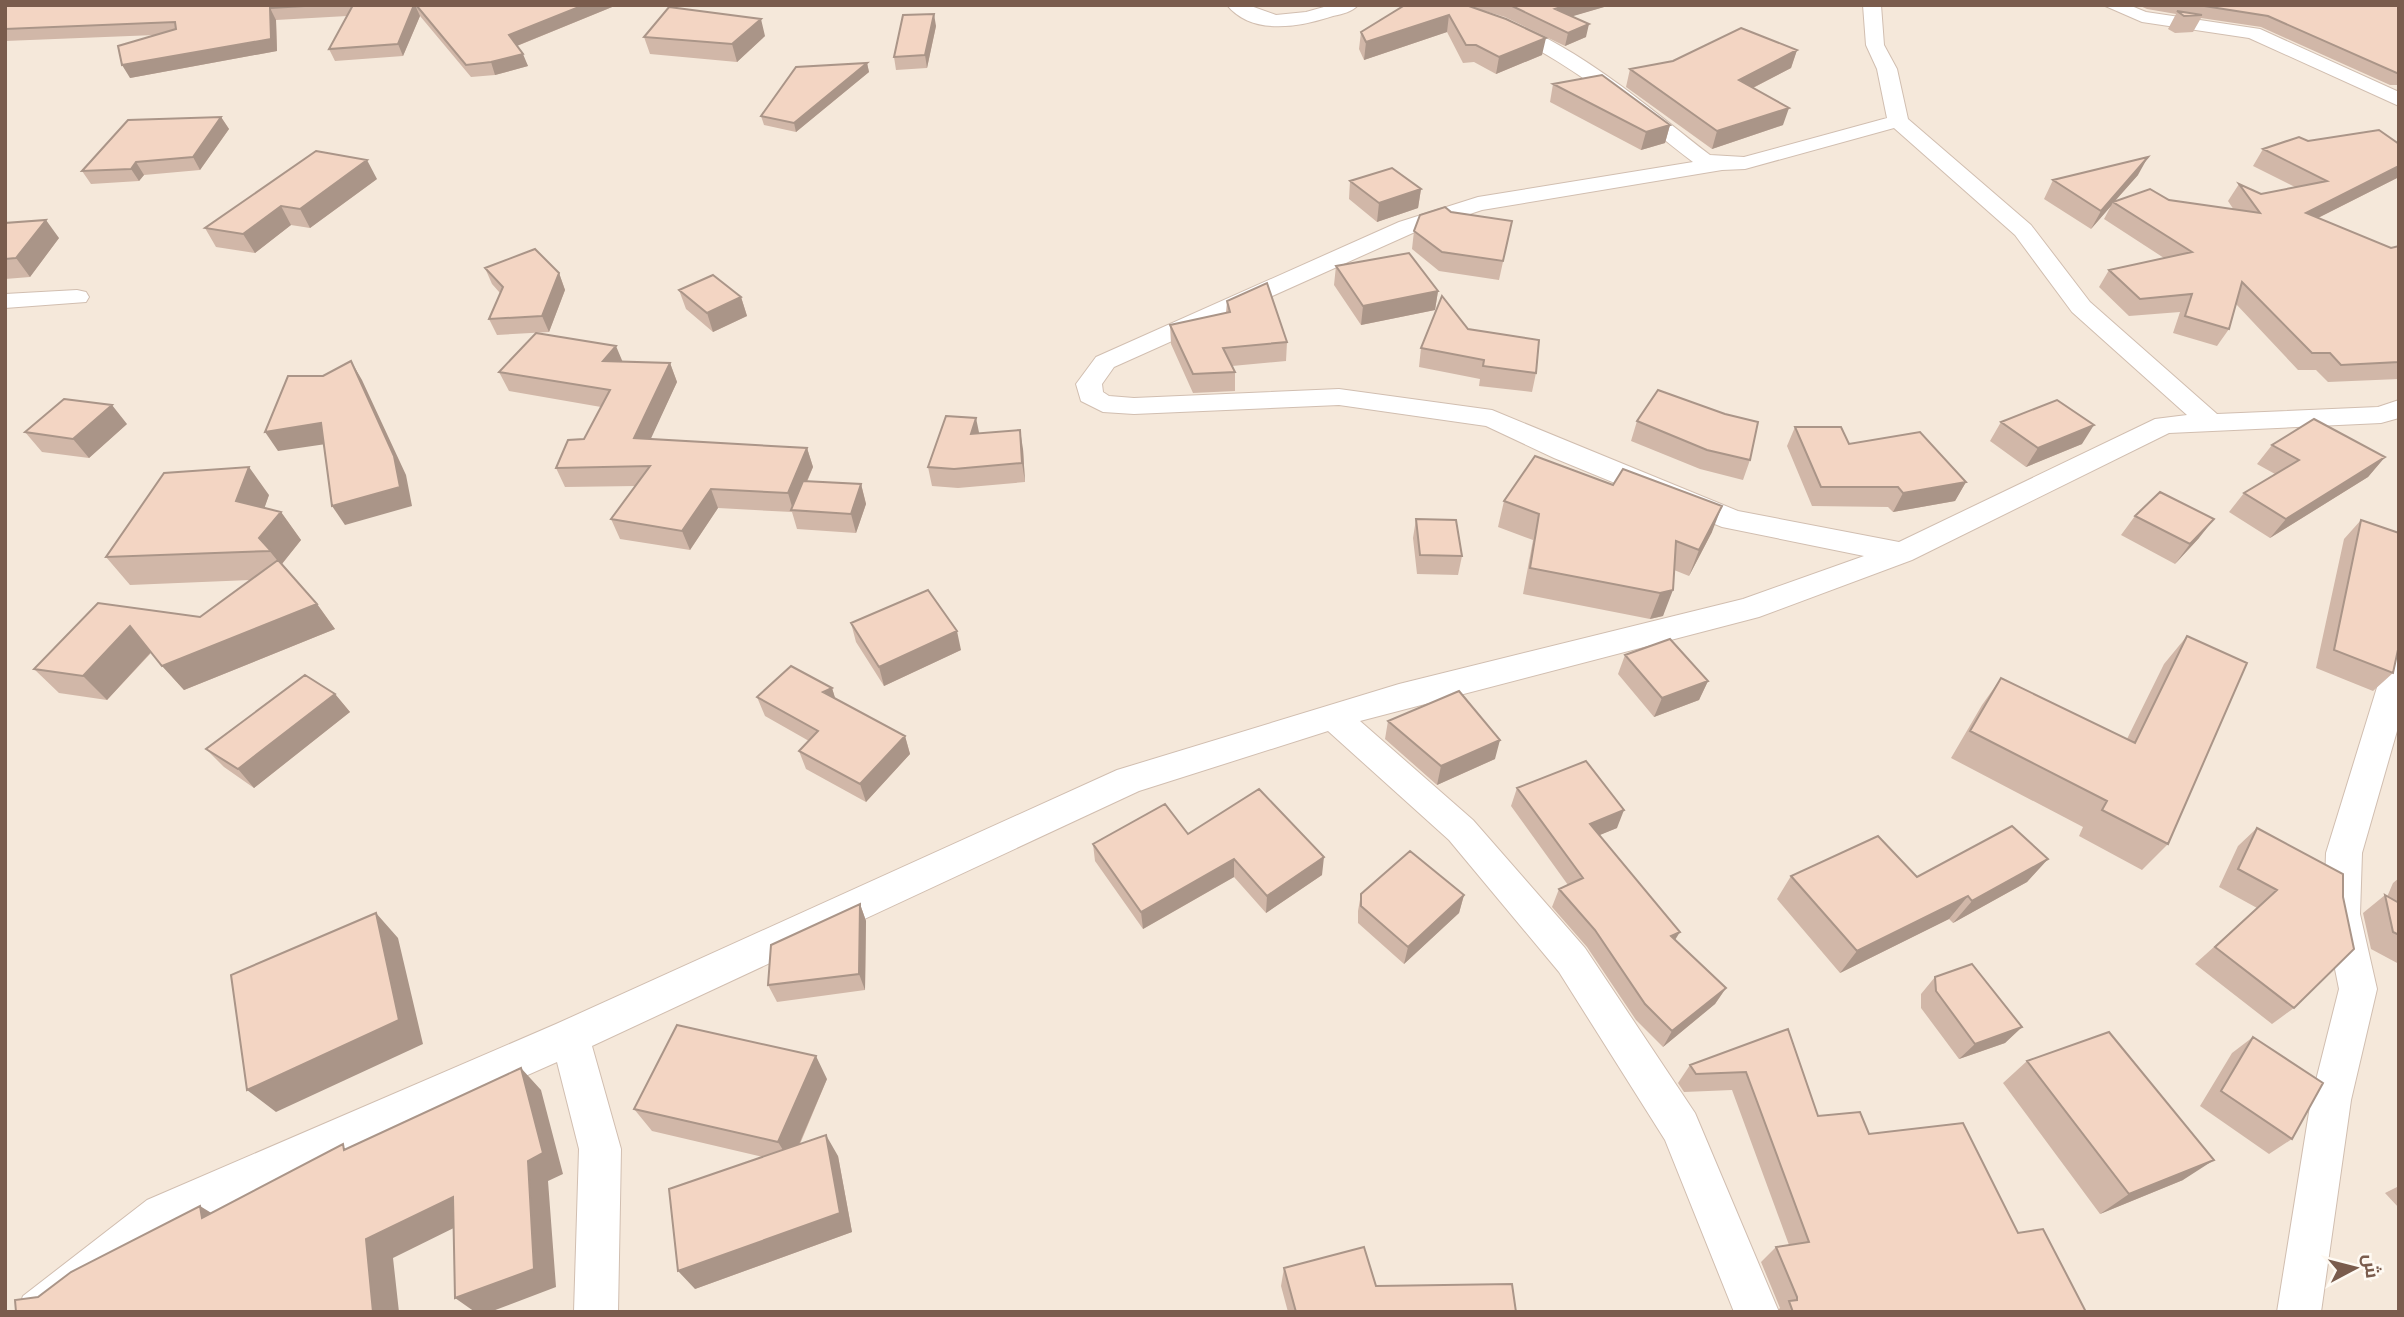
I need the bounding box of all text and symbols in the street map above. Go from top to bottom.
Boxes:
north arrow [2320,1233,2390,1303]
text: ش [2358,1252,2384,1279]

